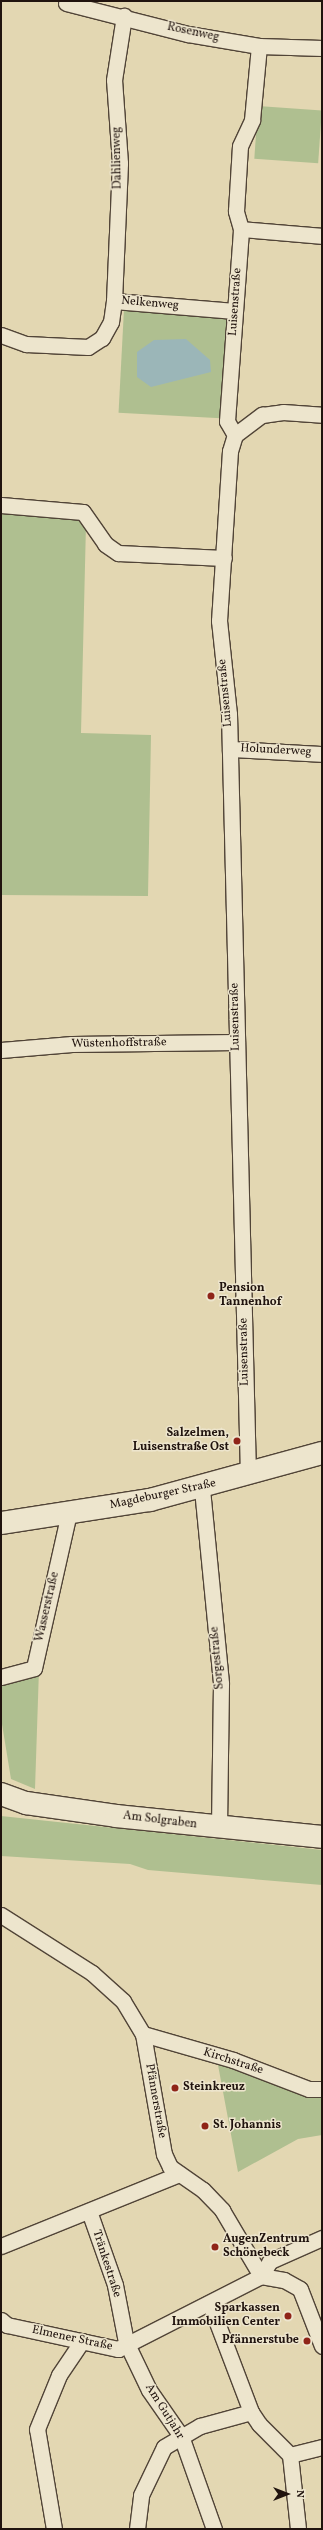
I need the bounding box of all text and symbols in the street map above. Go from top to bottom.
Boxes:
street label: Rosenweg [166,20,220,46]
street label: Dahlienweg [110,127,126,189]
street label: Luisenstraße [226,267,246,337]
street label: Nelkenweg [121,294,179,314]
street label: Luisenstraße [216,658,236,728]
street label: Holunderweg [240,742,312,760]
street label: Luisenstraße [228,983,244,1051]
street label: Wüstenhoffstraße [71,1036,167,1052]
place label: Pension Tannenhof [219,1282,281,1310]
marker: Pension Tannenhof [206,1291,216,1301]
street label: Luisenstraße [237,1318,253,1386]
place label: Salzelmen, Luisenstraße Ost [133,1427,229,1455]
marker: Salzelmen, Luisenstraße Ost [232,1436,242,1446]
street label: Magdeburger Straße [109,1477,217,1513]
street label: Wasserstraße [33,1571,63,1643]
street label: Sorgestraße [208,1626,228,1690]
street label: Am Solgraben [122,1809,198,1833]
street label: Kirchstraße [201,2046,265,2078]
street label: Pfännerstraße [141,2063,169,2139]
place label: Steinkreuz [183,2081,245,2095]
marker: Steinkreuz [170,2083,180,2093]
place label: St. Johannis [213,2119,281,2133]
marker: St. Johannis [200,2121,210,2131]
street label: Tränkestraße [88,2229,124,2299]
place label: AugenZentrum Schönebeck [223,2233,309,2261]
marker: AugenZentrum Schönebeck [210,2242,220,2252]
place label: Sparkassen Immobilien Center [172,2302,280,2330]
marker: Sparkassen Immobilien Center [283,2311,293,2321]
street label: Elmener Straße [30,2323,114,2355]
place label: Pfännerstube [222,2334,299,2348]
marker: Pfännerstube [302,2336,312,2346]
street label: Am Gutjahr [141,2382,187,2442]
north arrow [267,2474,307,2514]
text: N [292,2490,307,2498]

